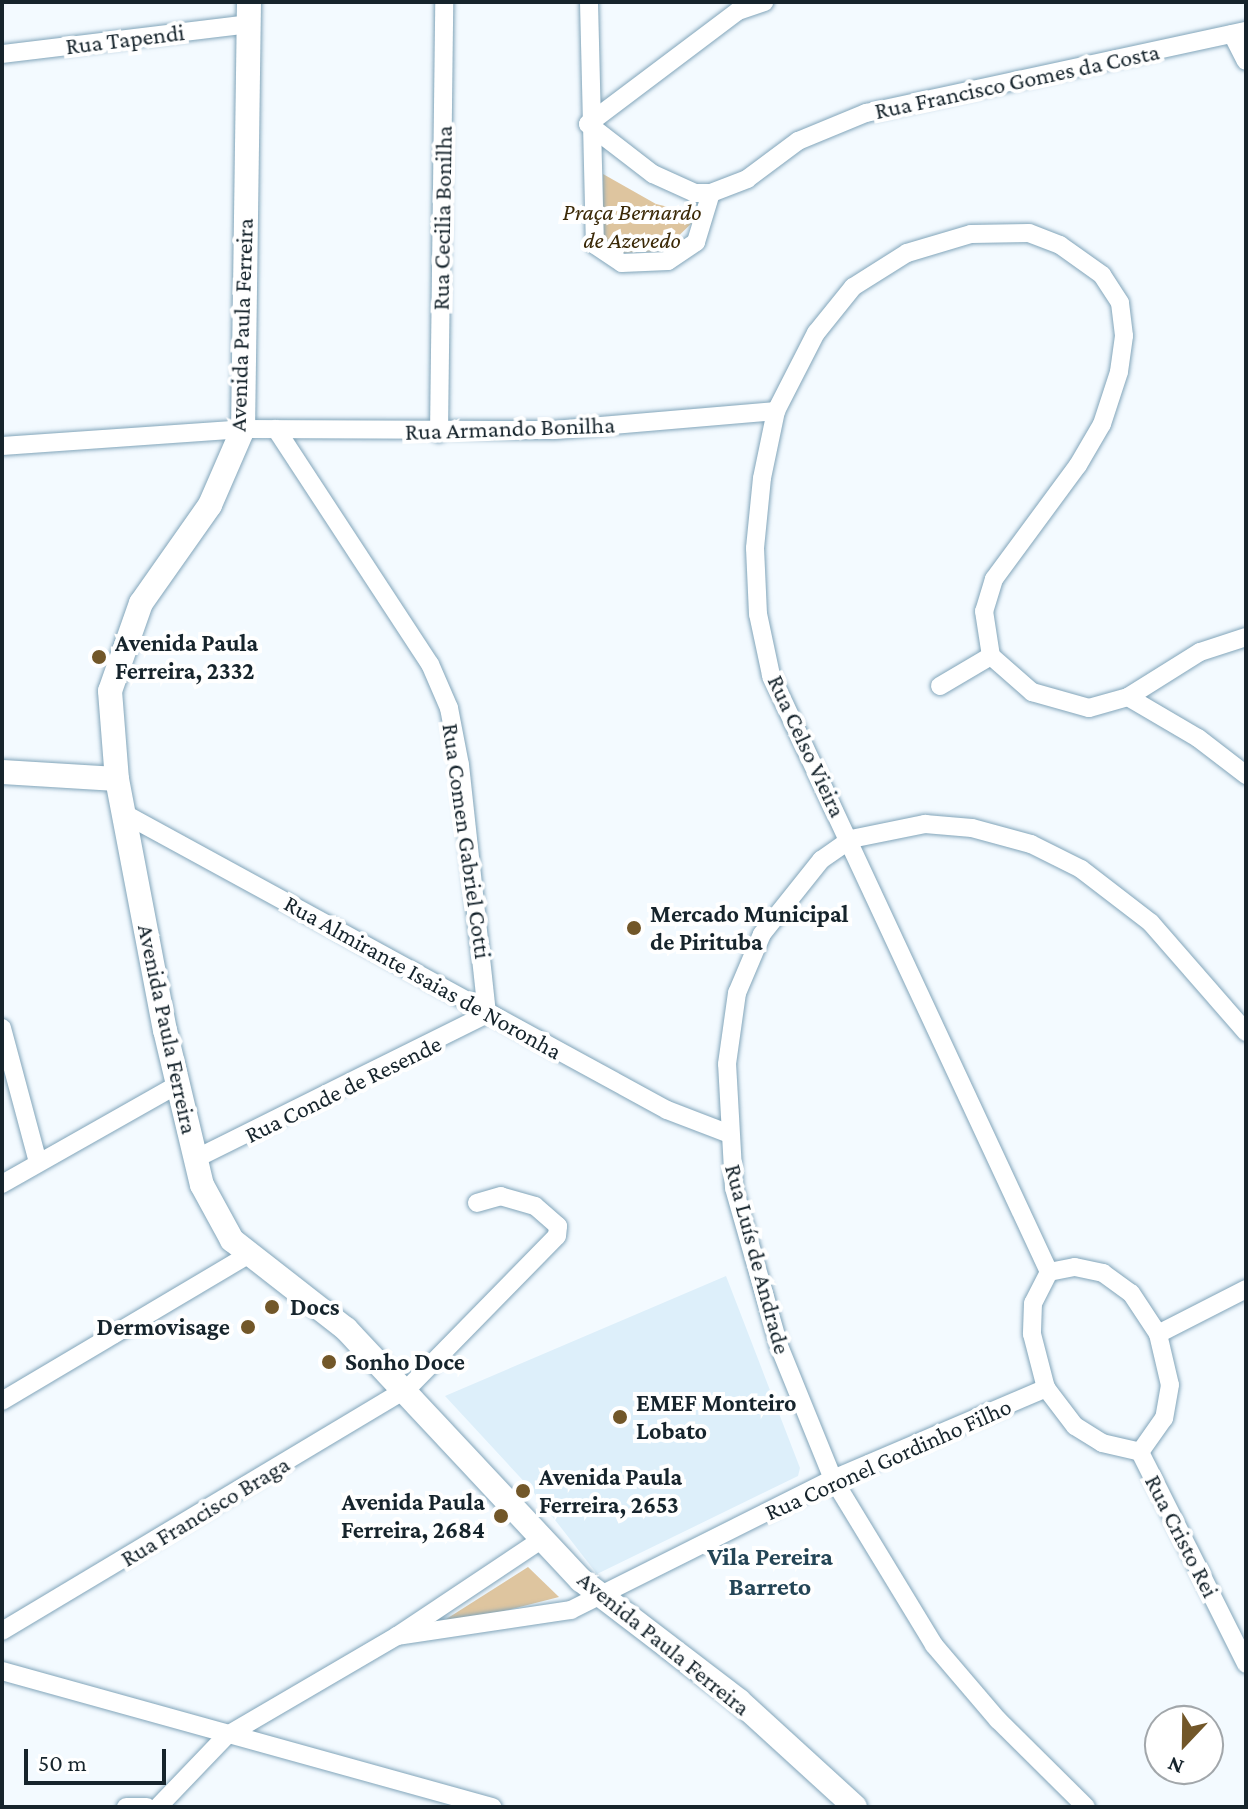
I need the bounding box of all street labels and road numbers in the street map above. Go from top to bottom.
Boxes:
street label: Rua Tapendi [64,17,186,61]
street label: Rua Francisco Gomes da Costa [872,37,1162,125]
street label: Rua Cecilia Bonilha [426,125,458,311]
street label: Avenida Paula Ferreira [223,218,259,432]
street label: Rua Armando Bonilha [404,410,616,446]
street label: Rua Celso Vieira [761,670,853,822]
street label: Rua Comen Gabriel Cotti [436,721,498,961]
street label: Rua Almirante Isaias de Noronha [279,889,567,1065]
street label: Avenida Paula Ferreira [132,921,204,1137]
street label: Rua Conde de Resende [240,1029,446,1149]
street label: Rua Luís de Andrade [719,1161,797,1357]
street label: Rua Coronel Gordinho Filho [760,1392,1016,1526]
street label: Rua Francisco Braga [115,1449,295,1573]
street label: Rua Cristo Rei [1139,1470,1225,1602]
street label: Avenida Paula Ferreira [572,1565,756,1721]

